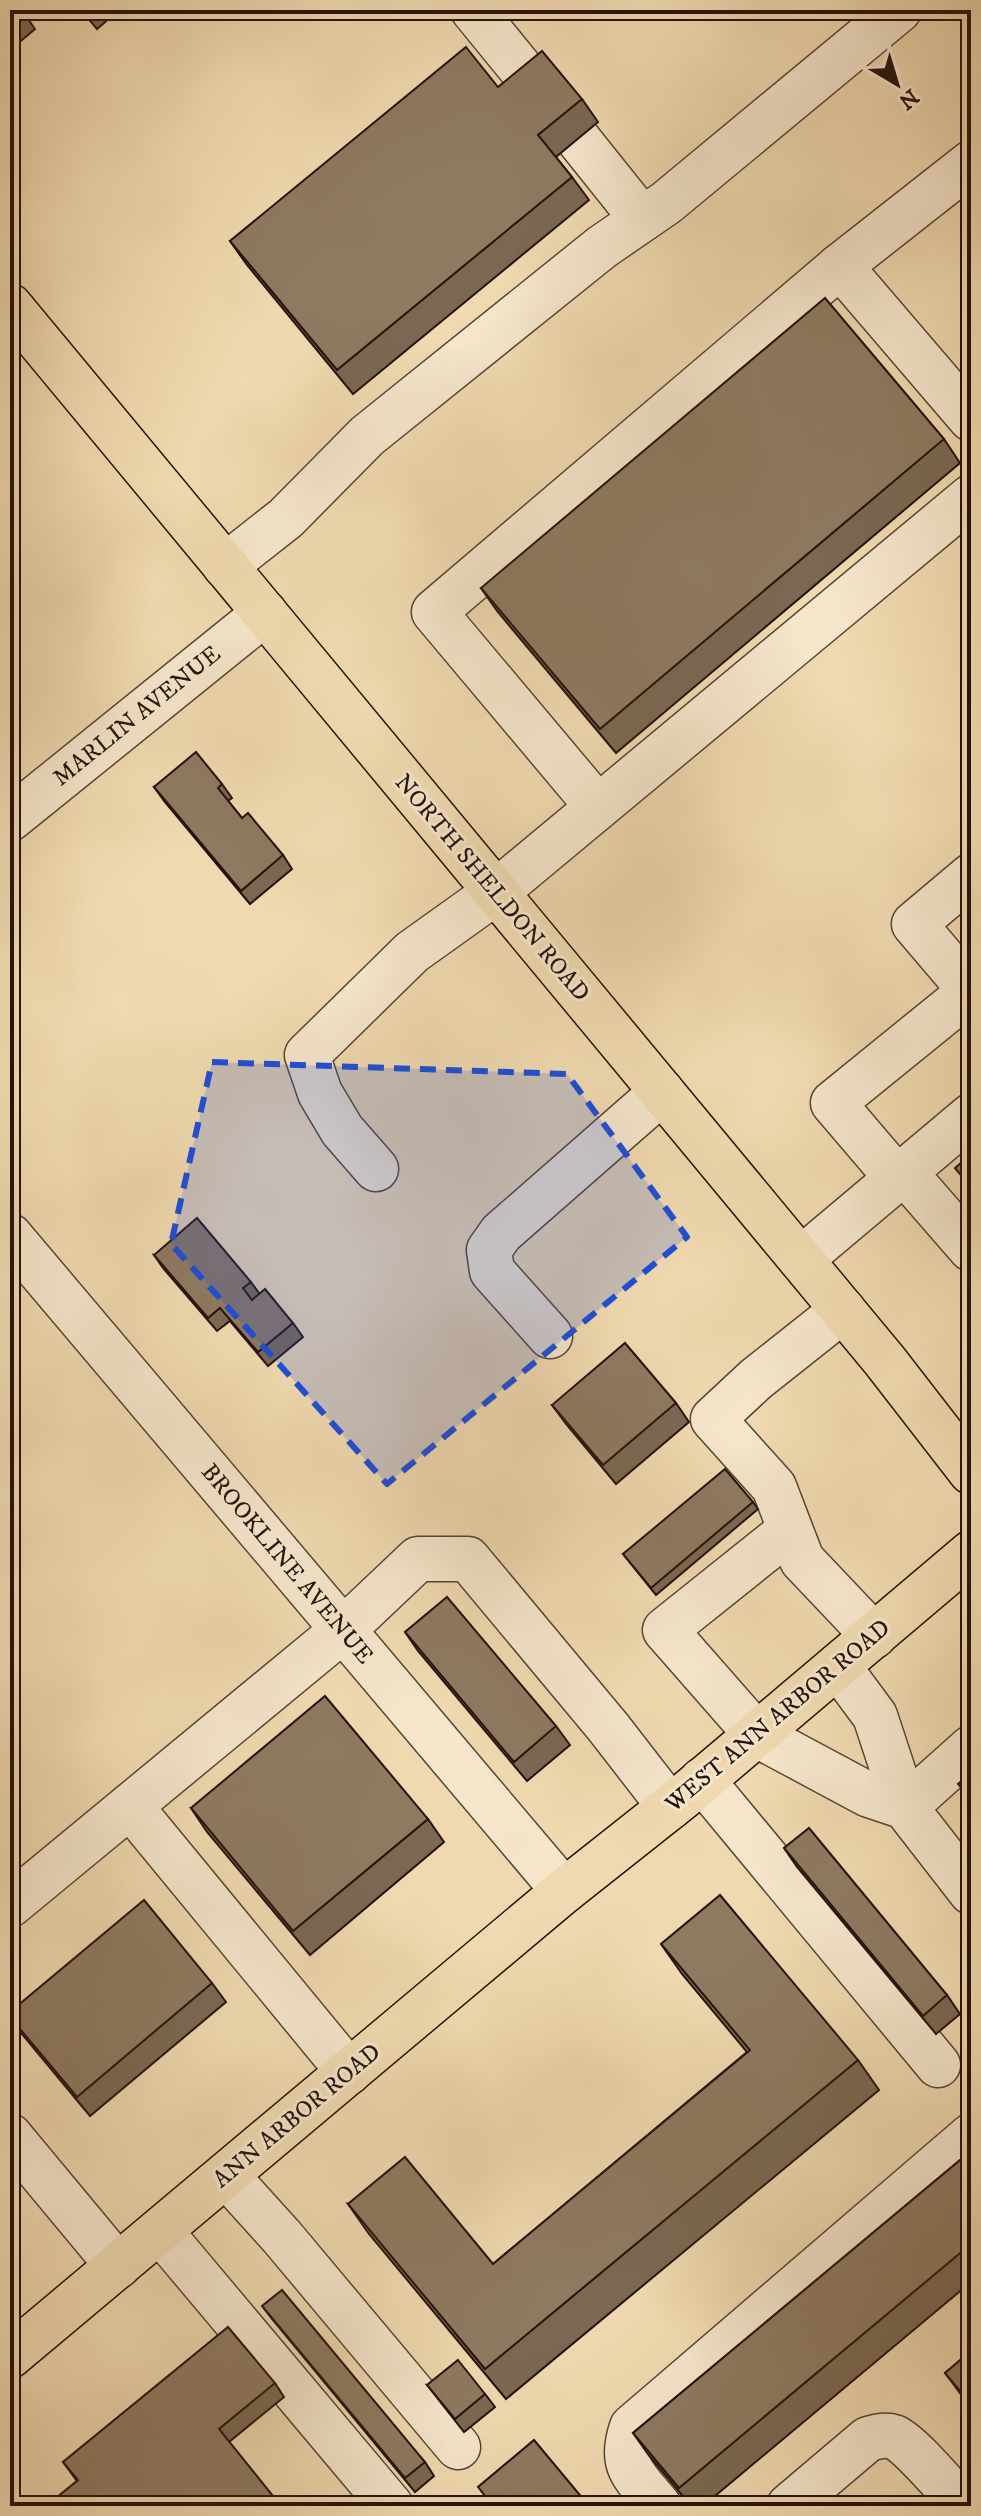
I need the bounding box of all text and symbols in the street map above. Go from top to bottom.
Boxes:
north arrow [857,44,937,124]
text: N [893,82,924,115]
street label: MARLIN AVENUE [47,639,227,793]
street label: NORTH SHELDON ROAD [388,768,596,1008]
street label: BROOKLINE AVENUE [194,1458,380,1670]
street label: WEST ANN ARBOR ROAD [659,1613,897,1820]
street label: ANN ARBOR ROAD [207,2037,387,2195]

